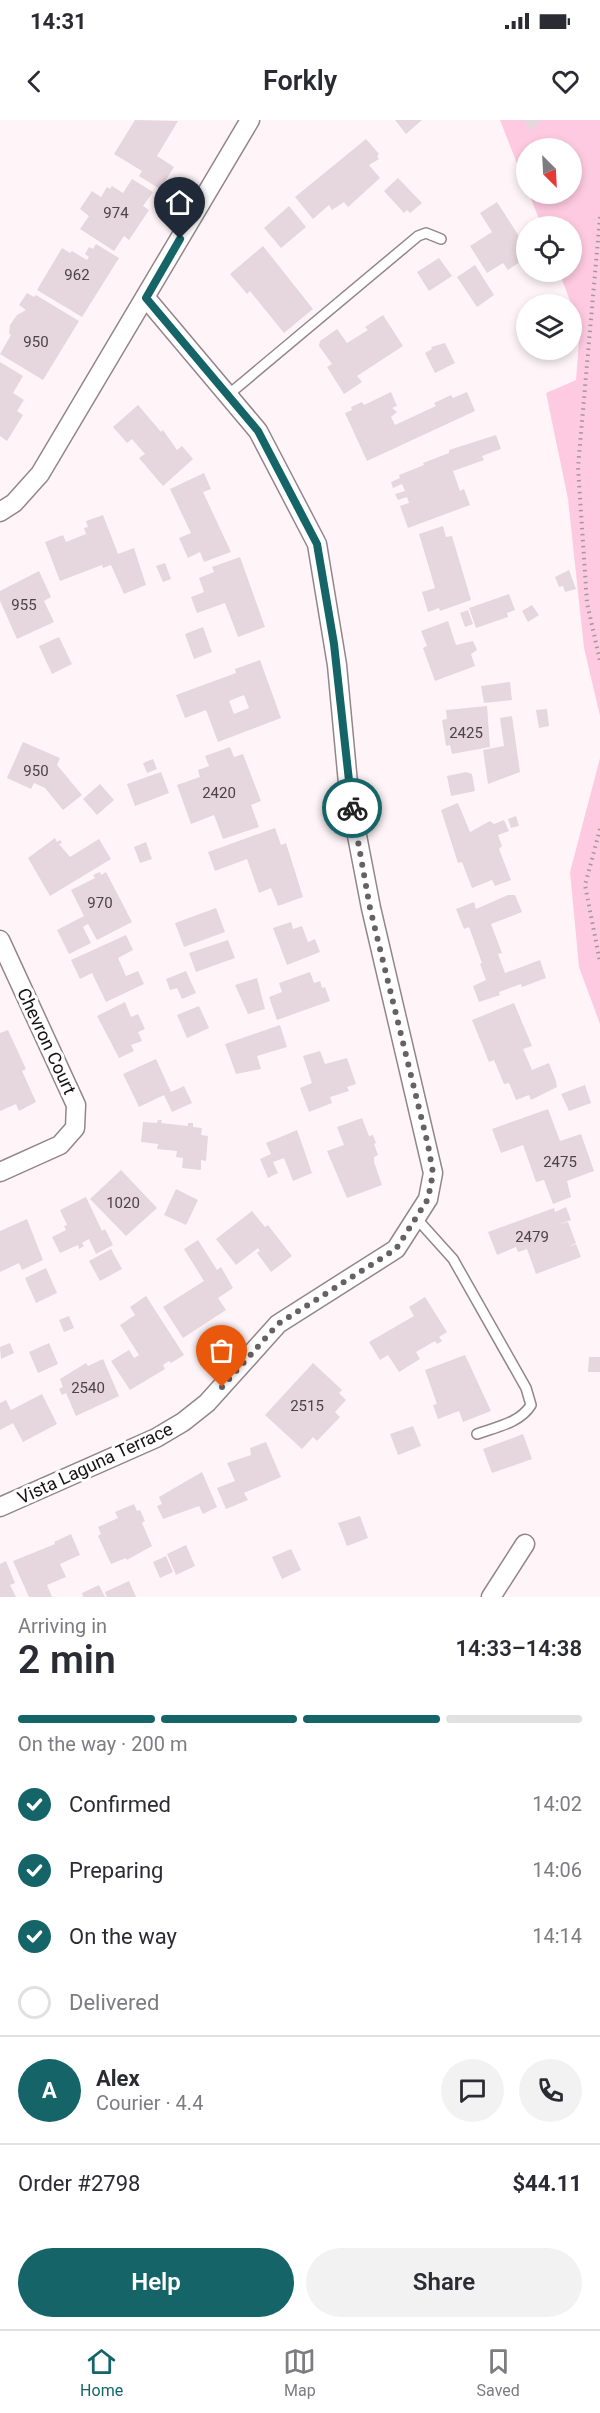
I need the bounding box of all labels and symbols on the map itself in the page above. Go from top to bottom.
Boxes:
north arrow [516,138,582,204]
pin [154,177,205,239]
house number: 974 [103,204,129,222]
house number: 962 [64,266,90,284]
house number: 950 [23,333,49,351]
house number: 955 [11,596,37,614]
house number: 2425 [449,724,483,742]
house number: 950 [23,762,49,780]
courier [322,778,382,838]
house number: 2420 [202,784,236,802]
house number: 970 [87,894,113,912]
street label: Chevron Court [13,985,81,1098]
house number: 2475 [543,1153,577,1171]
house number: 1020 [106,1194,140,1212]
house number: 2479 [515,1228,549,1246]
pin [196,1325,247,1387]
house number: 2540 [71,1379,105,1397]
house number: 2515 [290,1397,324,1415]
street label: Vista Laguna Terrace [14,1418,176,1508]

